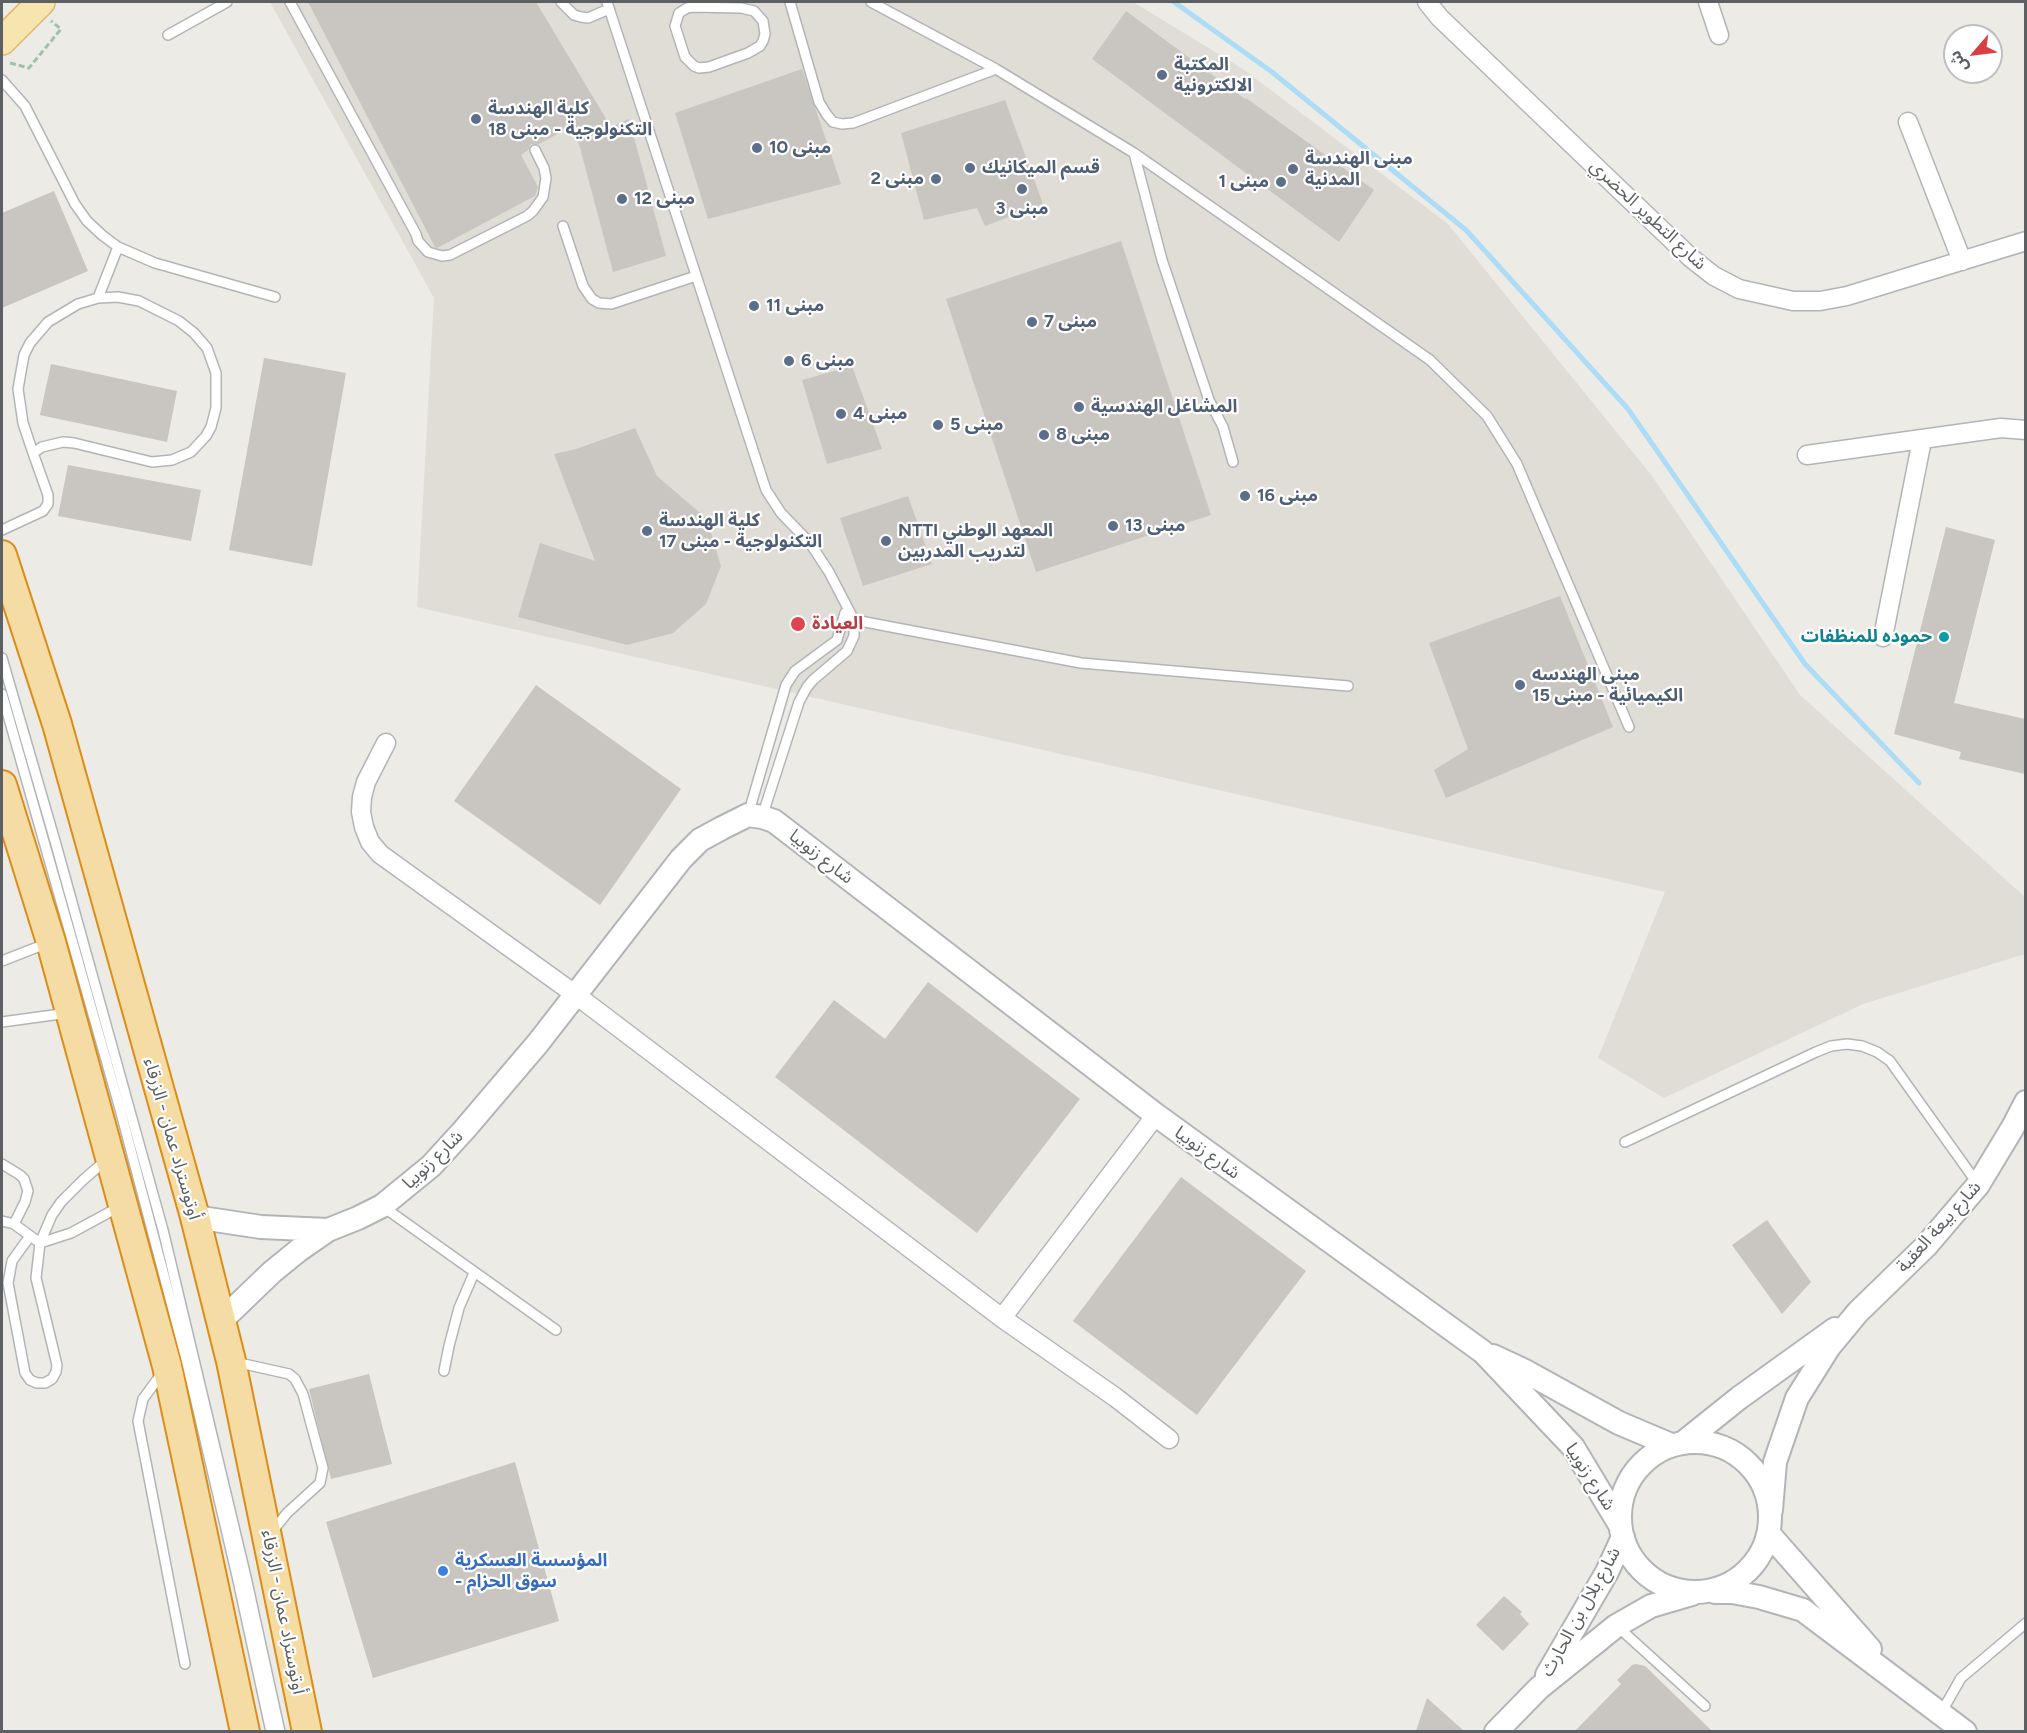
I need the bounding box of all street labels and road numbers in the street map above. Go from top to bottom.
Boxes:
street label: شارع التطوير الحضري [1585,155,1711,275]
street label: شارع زنوبيا [785,825,857,889]
street label: أوتوستراد عمان - الزرقاء [139,1056,205,1222]
street label: شارع زنوبيا [1170,1122,1244,1184]
street label: شارع زنوبيا [398,1126,468,1194]
street label: شارع بيعة العقبة [1892,1177,1986,1277]
street label: شارع زنوبيا [1560,1439,1620,1515]
street label: أوتوستراد عمان - الزرقاء [256,1528,310,1696]
street label: شارع بلال بن الحارث [1536,1543,1626,1681]

